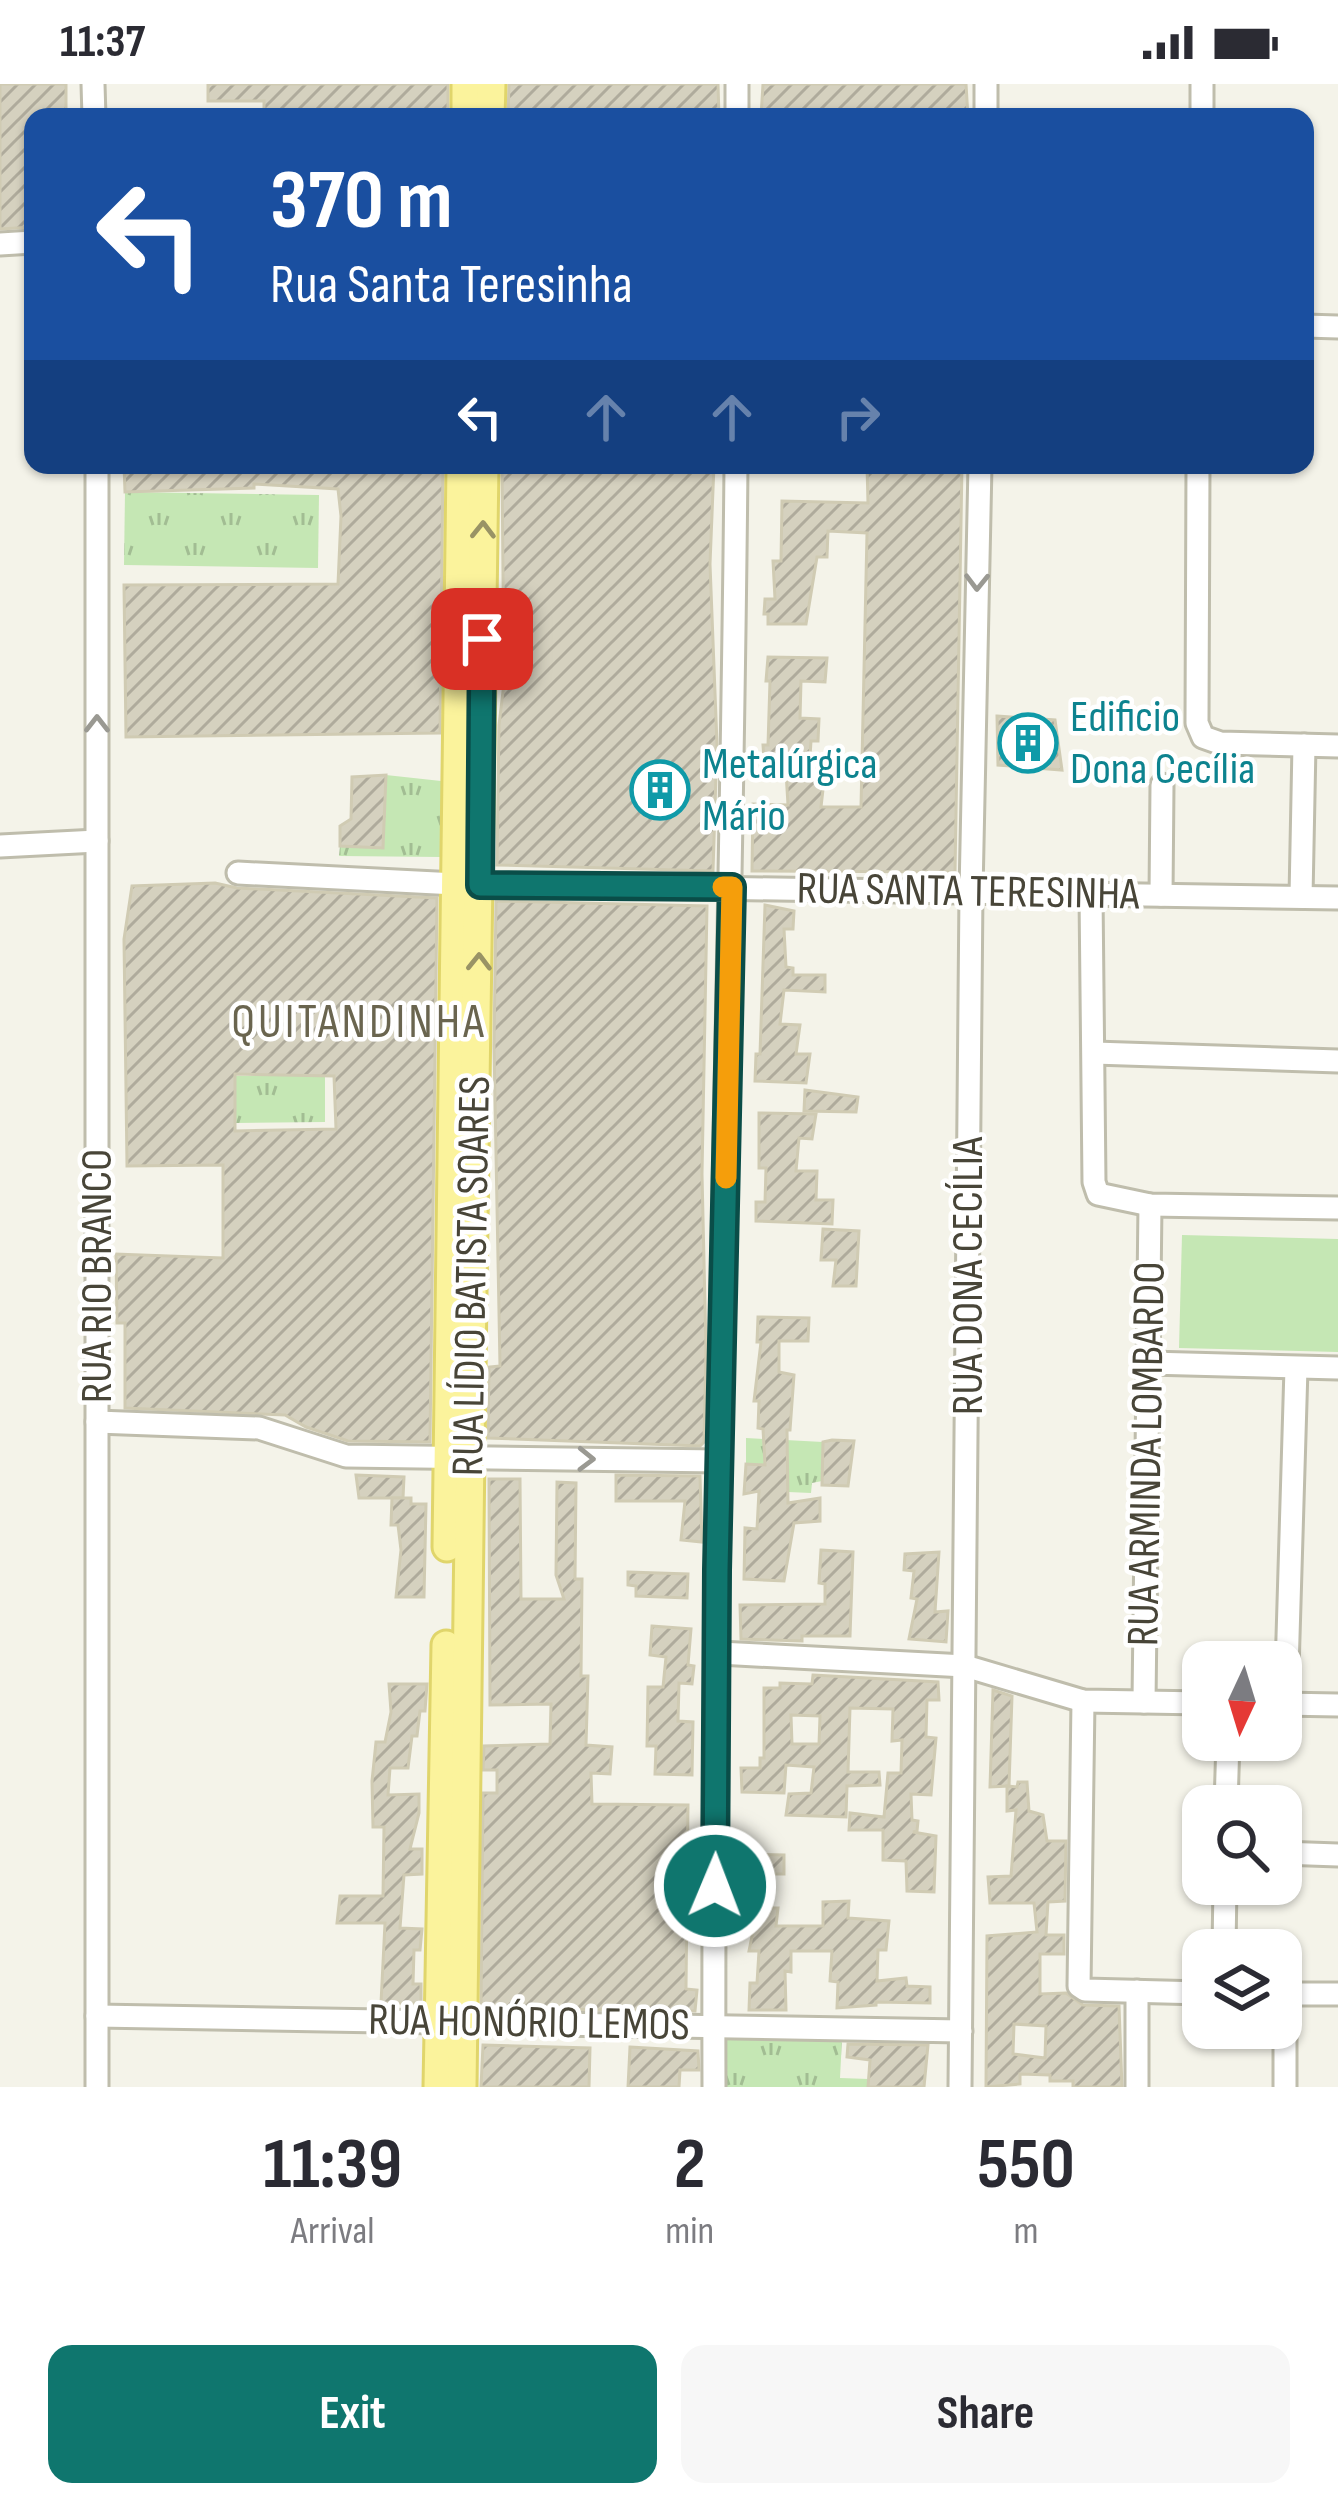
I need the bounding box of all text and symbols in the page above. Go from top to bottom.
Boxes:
text: 11:37 [60,15,145,70]
text: 370 m [270,151,453,252]
icon: left [72,156,228,312]
text: Rua Santa Teresinha [270,253,633,318]
icon: left [447,384,513,450]
icon: ahead [573,384,639,450]
icon: ahead [699,384,765,450]
icon: right [825,384,891,450]
one-way arrow [470,520,496,539]
one-way arrow [965,573,991,592]
pin [431,588,533,690]
icon: arrive [449,606,515,672]
place label: Edificio Dona Cecília [1070,690,1255,797]
building icon: Edificio Dona Cecília [997,712,1059,774]
one-way arrow [84,714,110,732]
place label: Metalúrgica Mário [702,737,877,844]
building icon: Metalúrgica Mário [629,759,691,821]
street label: RUA SANTA TERESINHA [796,862,1141,922]
one-way arrow [465,952,491,971]
district label: QUITANDINHA [231,994,487,1051]
street label: RUA LÍDIO BATISTA SOARES [441,1075,503,1477]
street label: RUA DONA CECÍLIA [941,1136,996,1415]
street label: RUA RIO BRANCO [70,1149,125,1403]
street label: RUA ARMINDA LOMBARDO [1116,1261,1178,1647]
one-way arrow [577,1446,596,1472]
north arrow [1182,1641,1302,1761]
map controls [1182,1641,1302,2049]
button: search [1182,1785,1302,1905]
position arrow [652,1823,778,1949]
button: layers [1182,1929,1302,2049]
street label: RUA HONÓRIO LEMOS [368,1993,690,2053]
text: 11:39 [263,2122,402,2209]
text: 2 [674,2122,705,2209]
text: 550 [977,2122,1075,2209]
text: Arrival [291,2208,375,2255]
text: min [665,2208,714,2255]
text: m [1014,2208,1039,2255]
button: Exit [48,2345,657,2483]
button: Share [681,2345,1290,2483]

